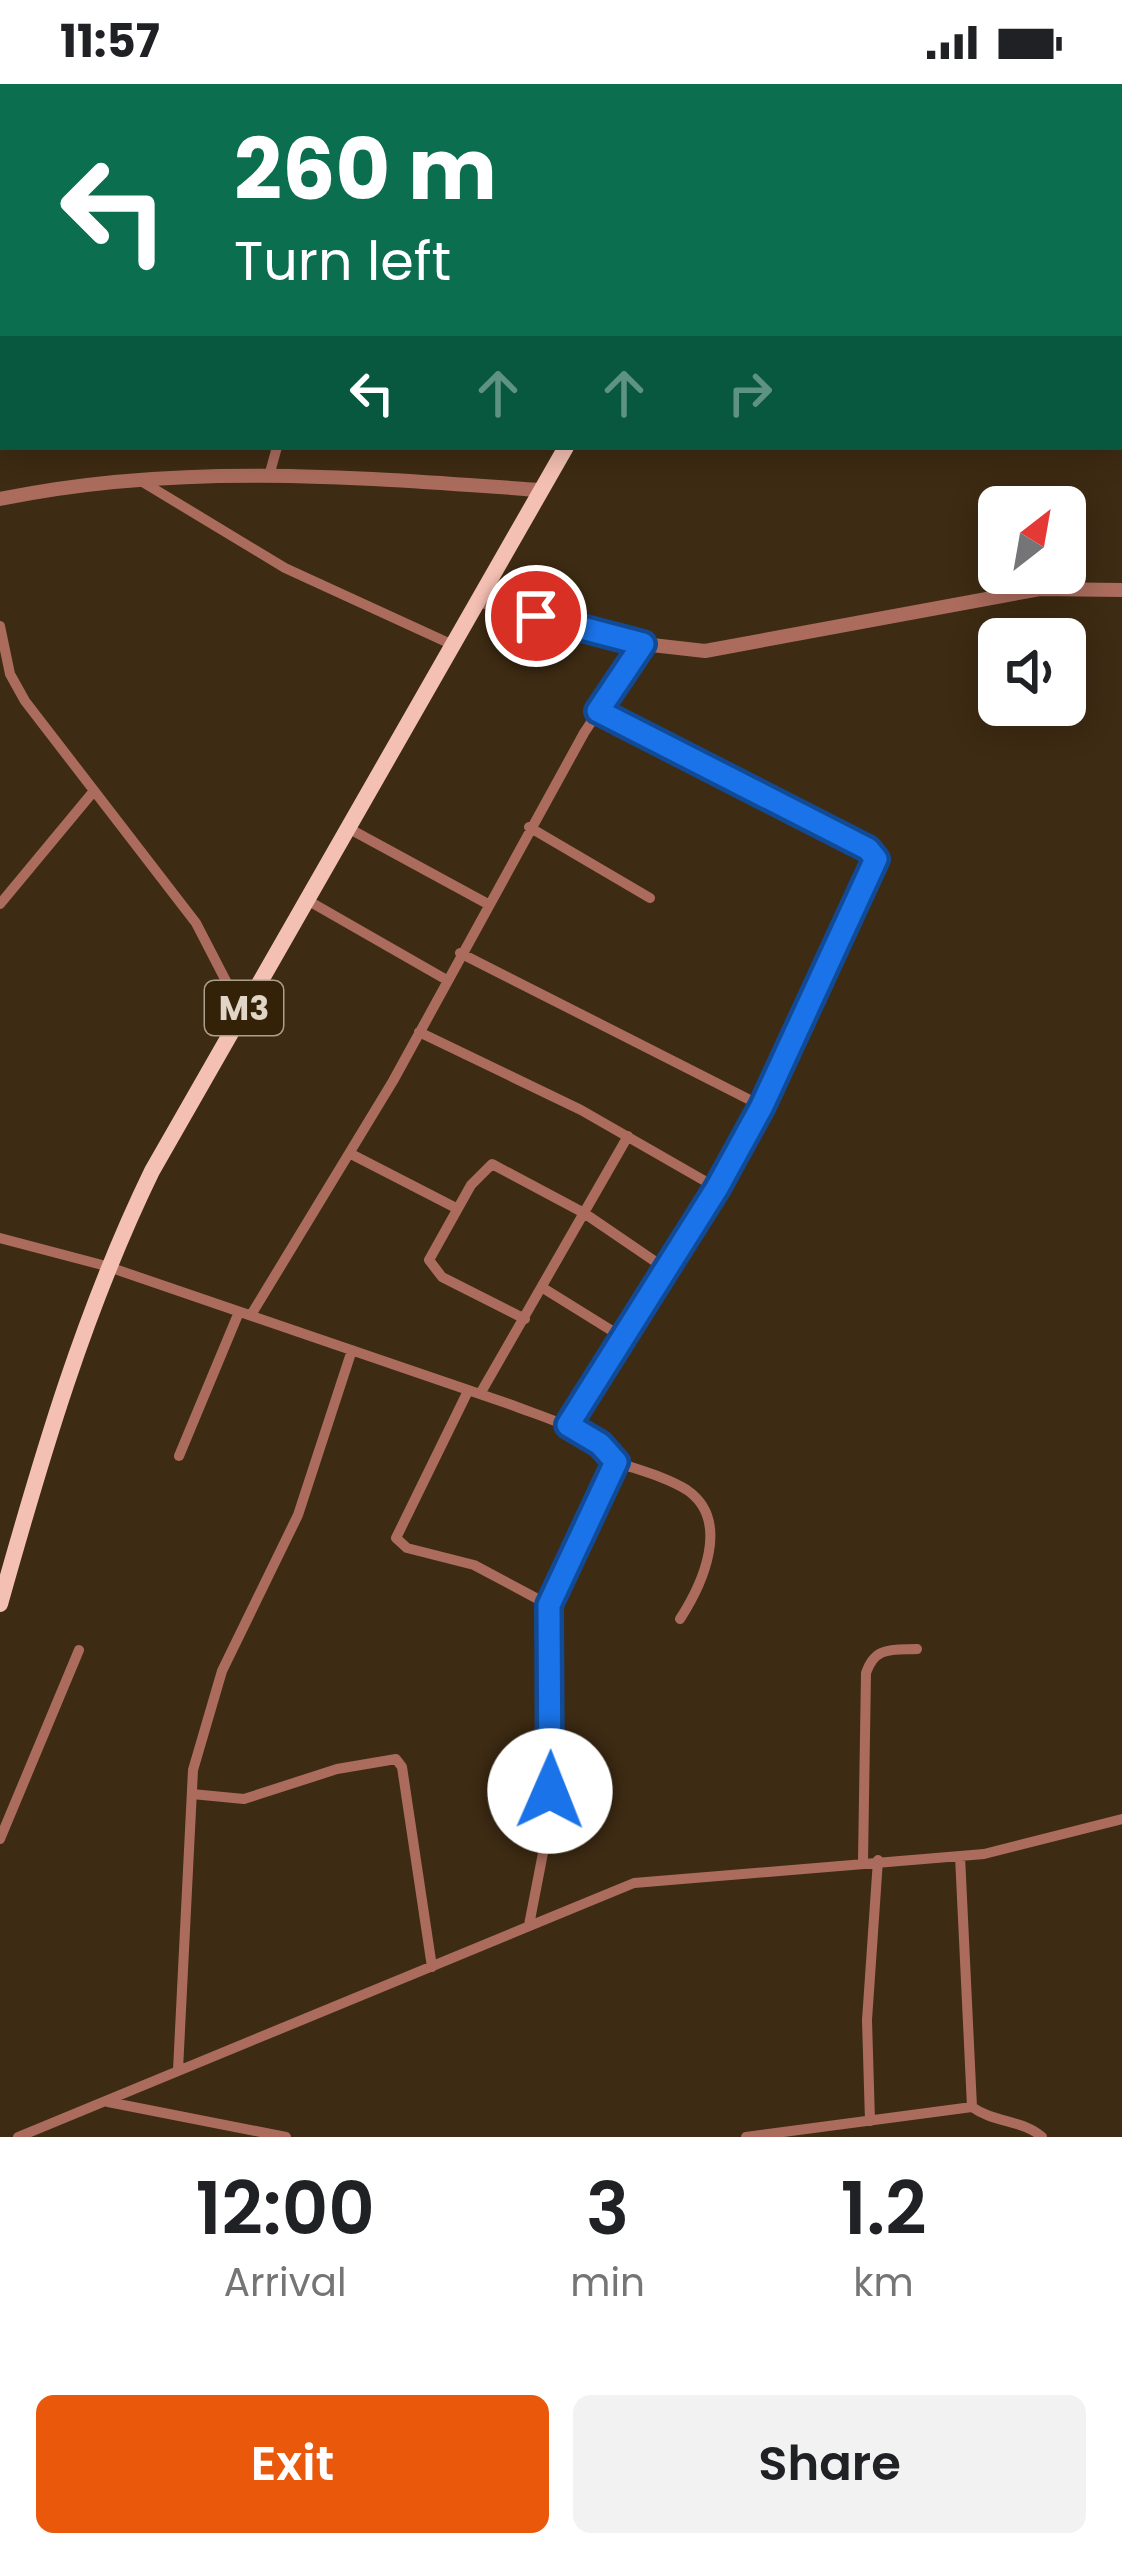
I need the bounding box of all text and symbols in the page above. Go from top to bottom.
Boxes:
text: 11:57 [60,10,160,73]
text: 260 m [234,111,497,228]
icon: left [36,132,192,288]
text: Turn left [234,223,451,299]
icon: left [339,360,405,426]
icon: ahead [465,360,531,426]
icon: ahead [591,360,657,426]
icon: right [717,360,783,426]
north arrow [978,486,1086,594]
map controls [978,486,1086,726]
pin [485,565,587,667]
icon: arrive [503,583,569,649]
button: sound [978,618,1086,726]
road number: M3 [205,981,283,1035]
position arrow [487,1728,613,1854]
text: 12:00 [195,2158,375,2259]
text: 3 [586,2158,629,2259]
text: 1.2 [840,2158,927,2259]
text: Arrival [224,2255,347,2310]
text: min [570,2255,645,2310]
text: km [853,2255,914,2310]
button: Exit [36,2395,549,2533]
button: Share [573,2395,1086,2533]

